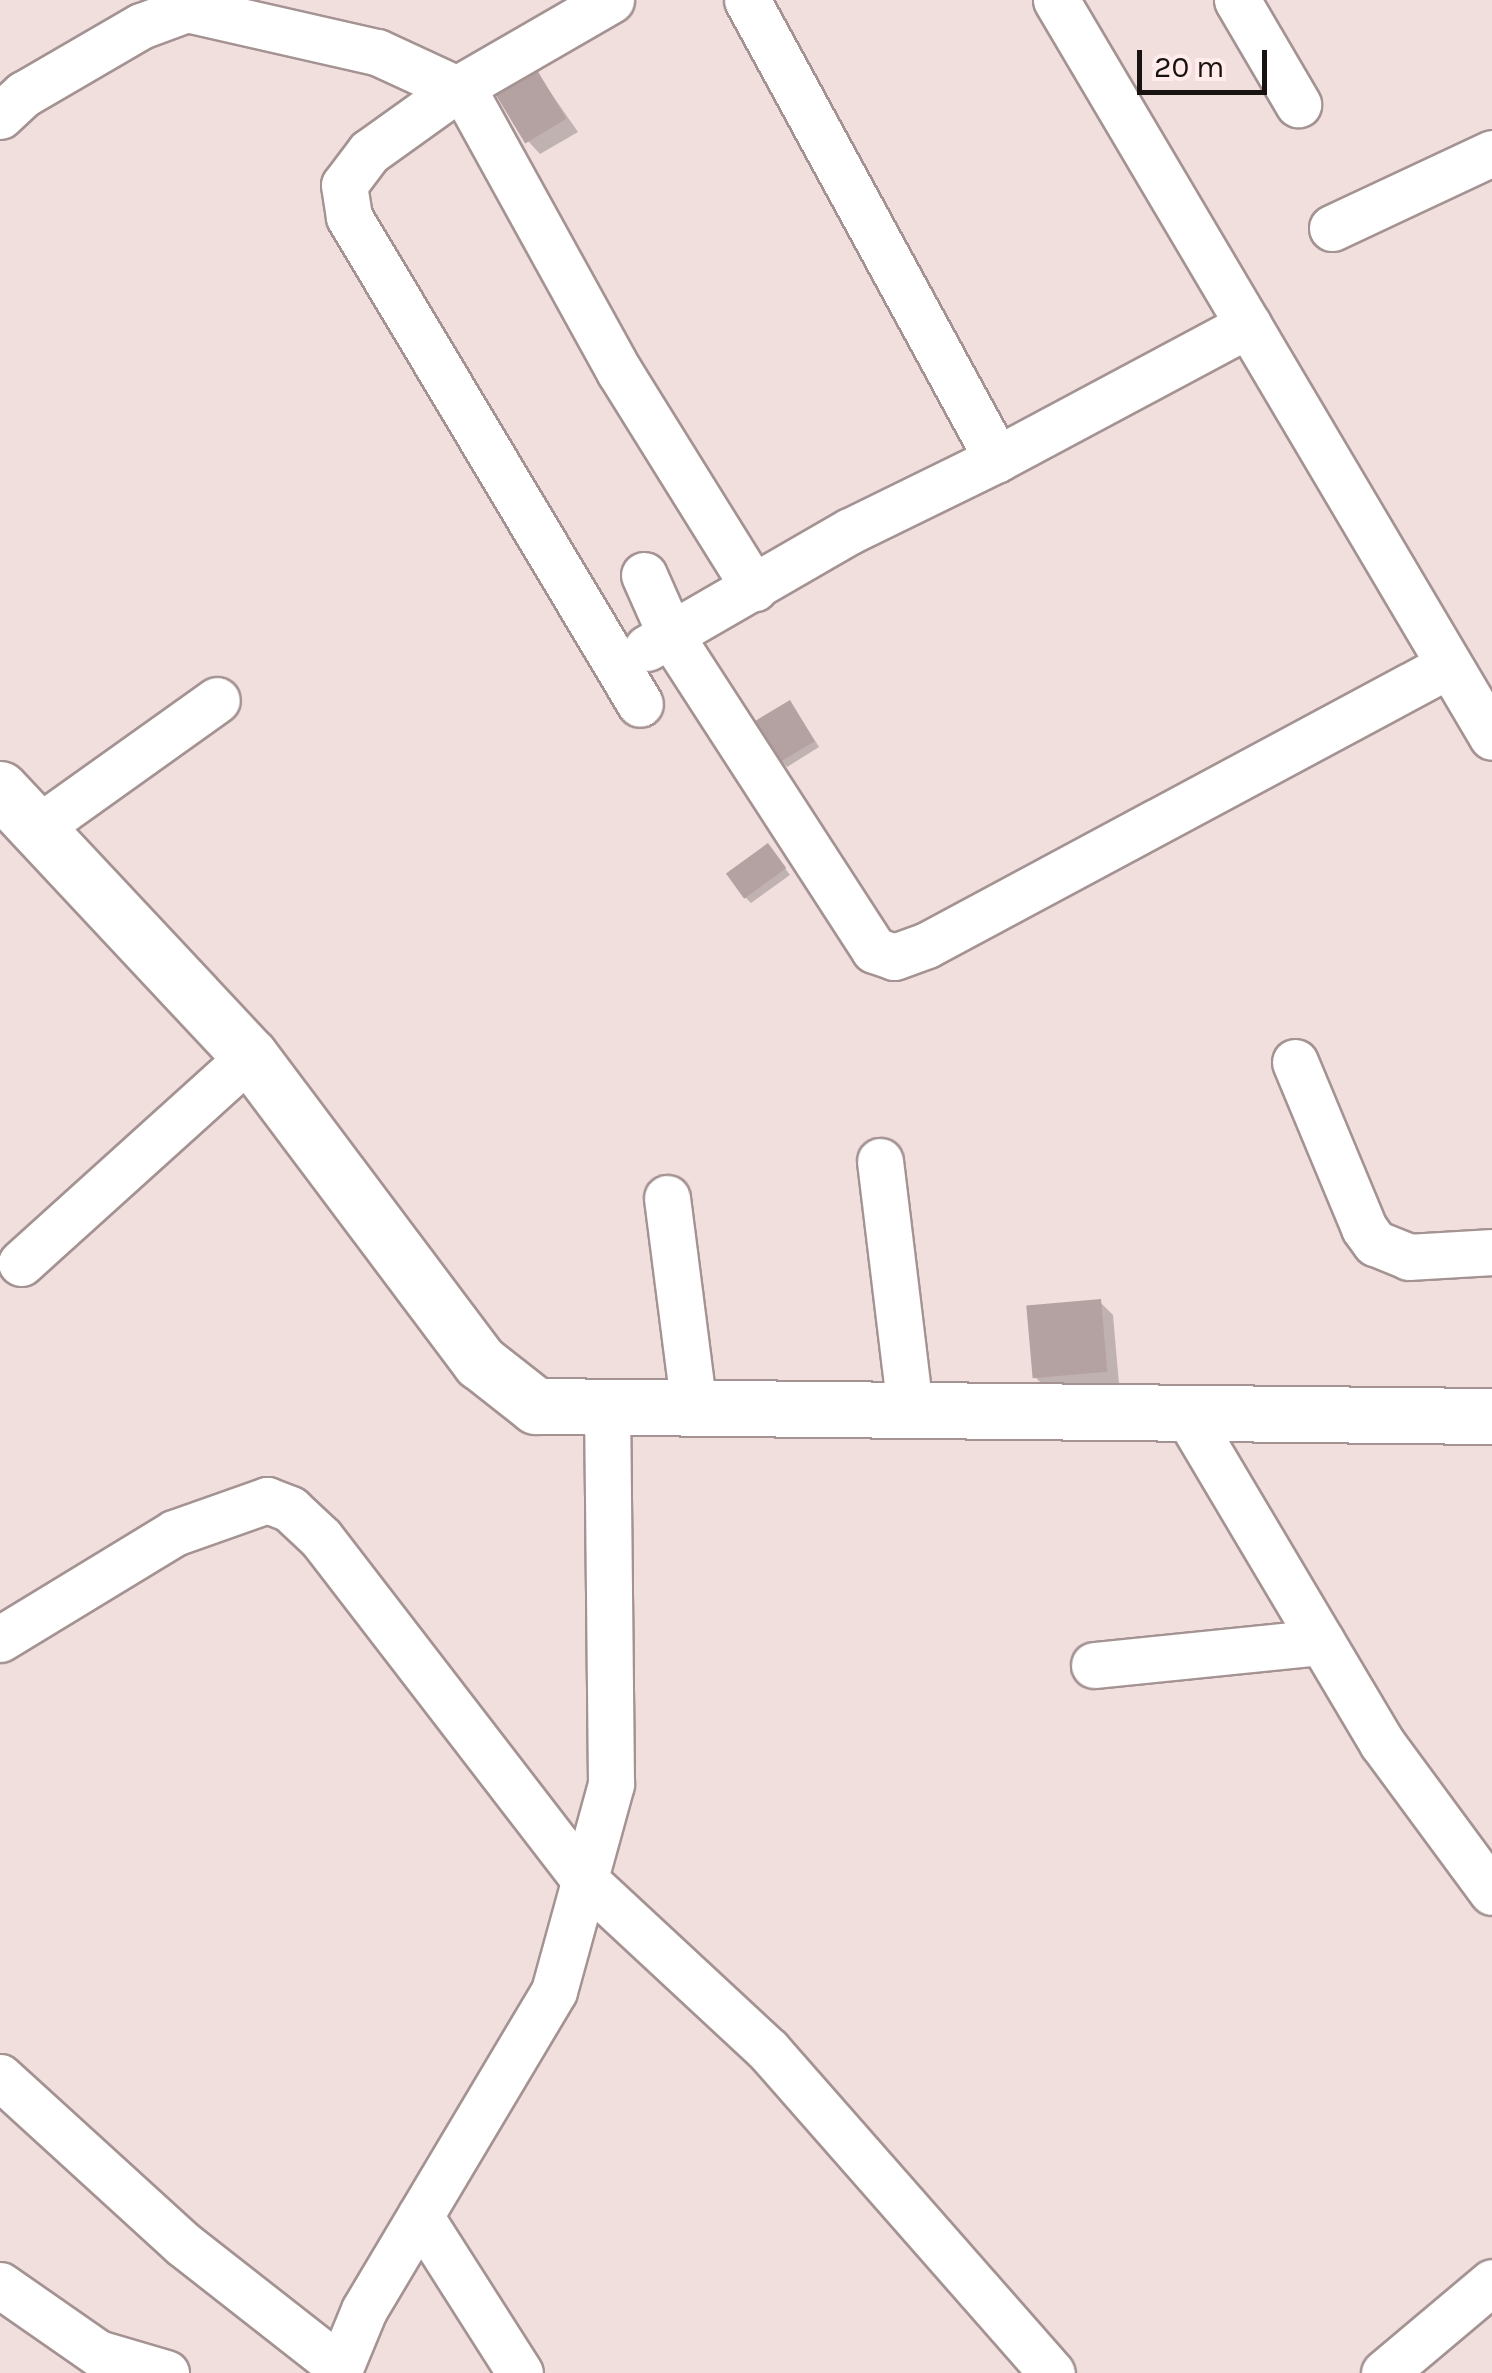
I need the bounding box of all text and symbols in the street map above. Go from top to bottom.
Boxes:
scale bar [1142,30,1272,92]
text: 20 m [1154,49,1224,85]

